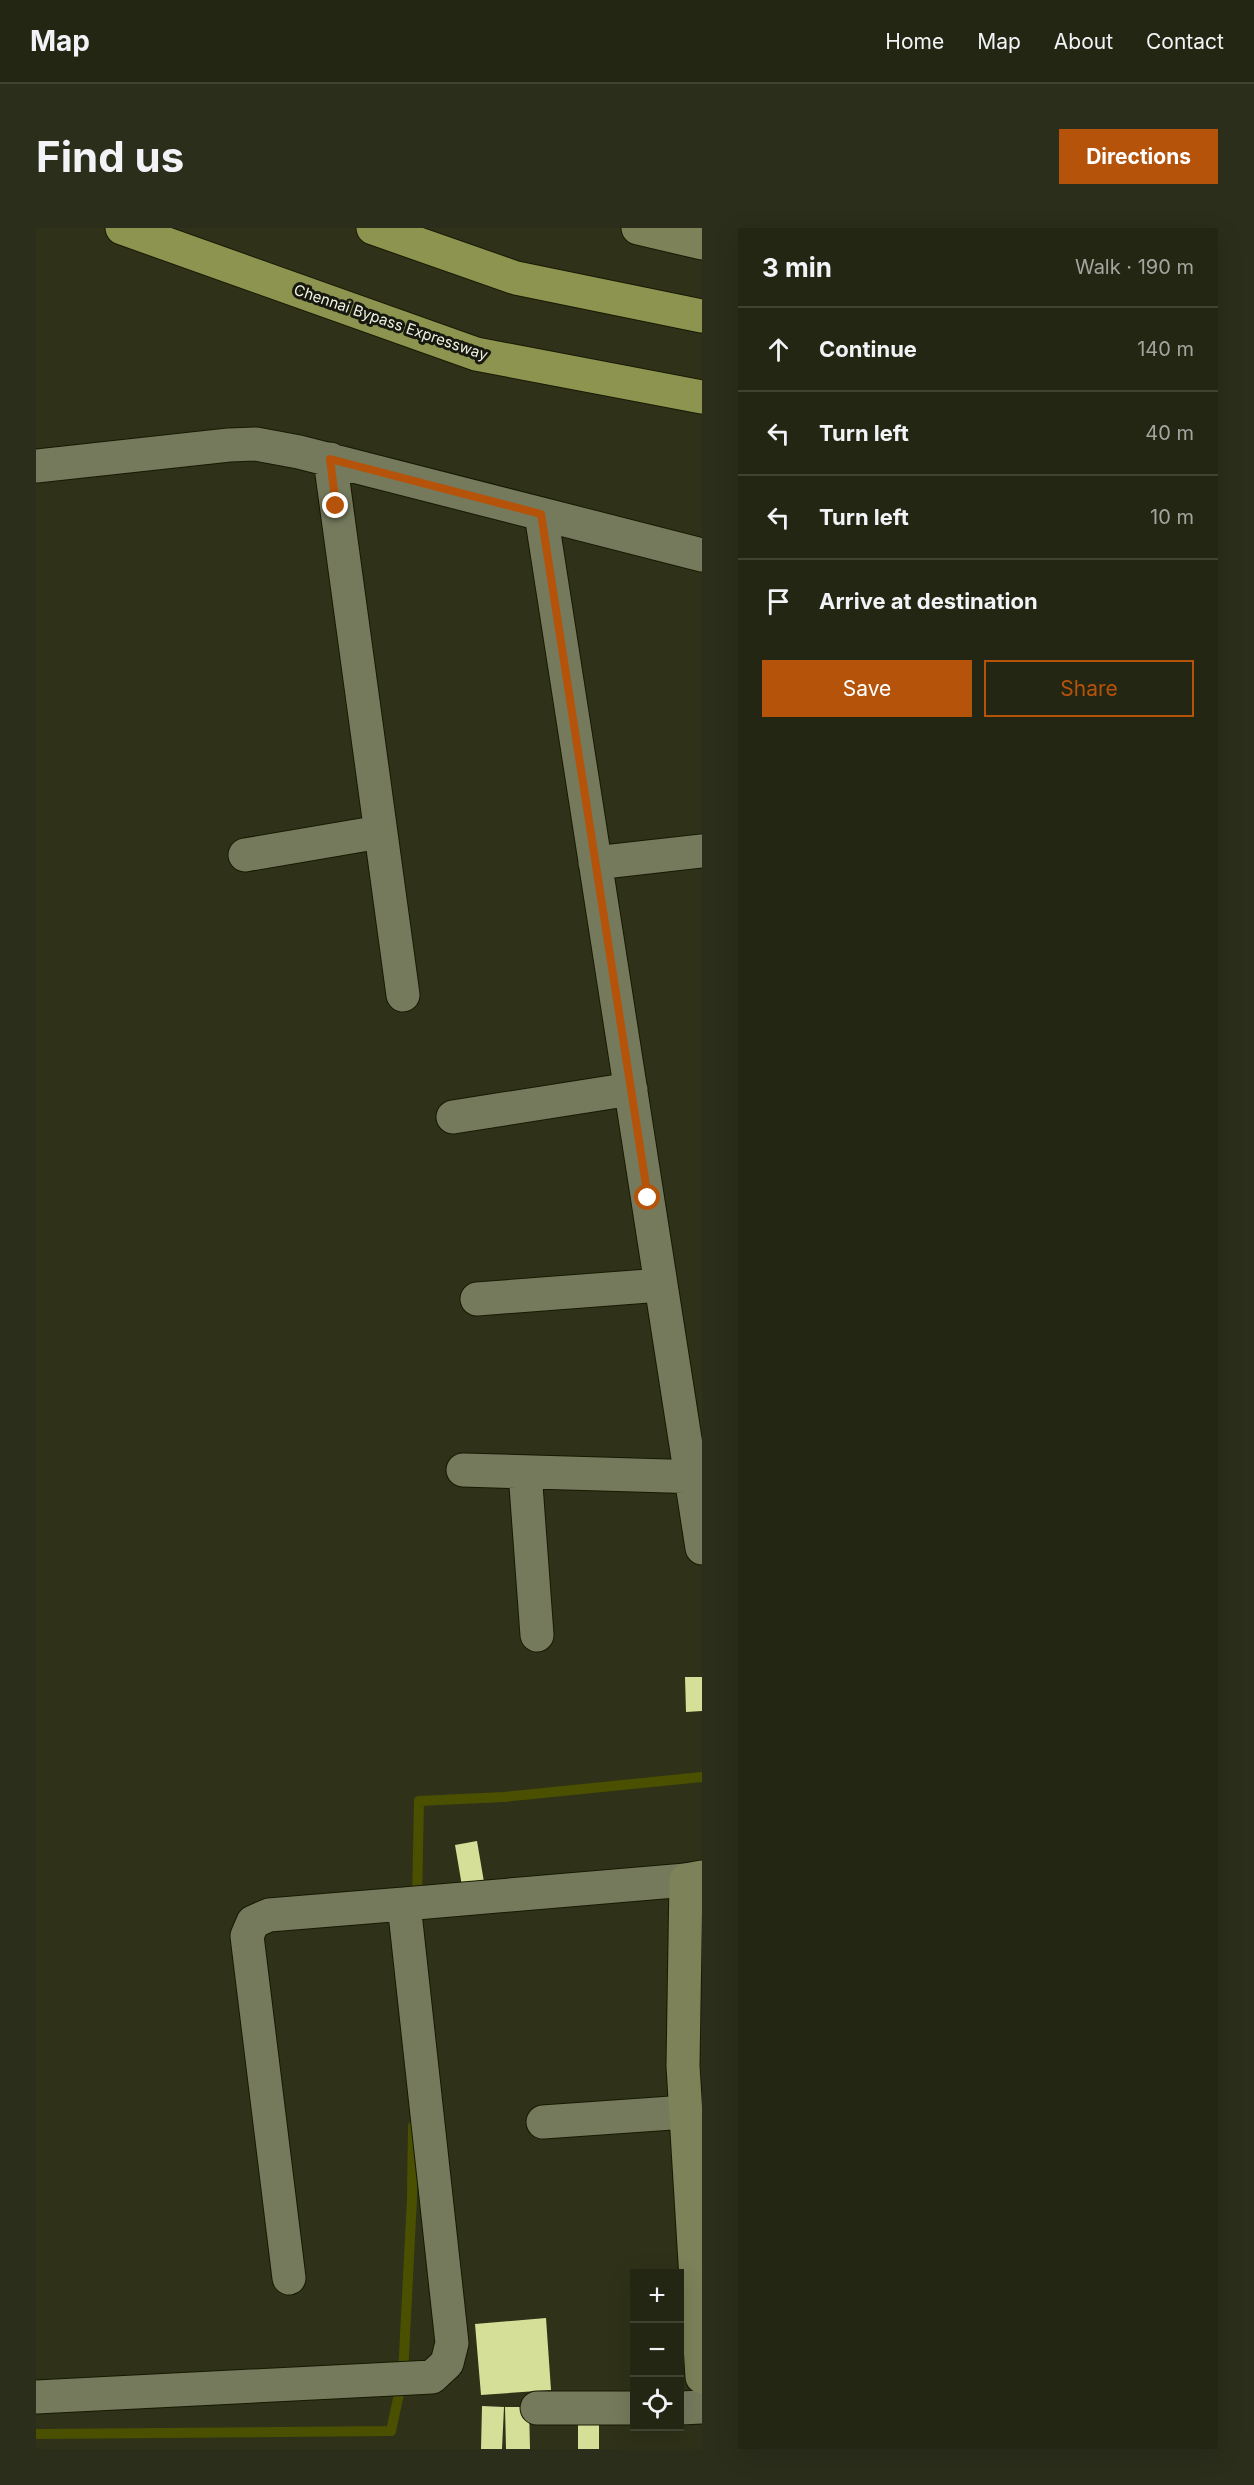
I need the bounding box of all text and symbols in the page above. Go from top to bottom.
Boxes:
text: Map [30,24,90,58]
text: Home [885,29,944,54]
text: Map [977,29,1021,54]
text: About [1054,29,1113,54]
text: Contact [1146,29,1224,54]
button: Directions [1059,129,1218,184]
text: Find us [36,131,184,182]
text: 3 min [762,252,832,283]
text: Walk · 190 m [1075,255,1194,279]
street label: Chennai Bypass Expressway [292,280,491,364]
icon: ahead [762,333,795,366]
text: Continue [819,336,917,362]
text: 140 m [1137,337,1194,361]
icon: left [762,417,795,450]
text: Turn left [819,420,909,446]
text: 40 m [1145,421,1194,445]
route end [322,492,348,518]
icon: left [762,501,795,534]
text: Turn left [819,504,909,530]
text: 10 m [1150,505,1194,529]
icon: arrive [762,585,795,618]
text: Arrive at destination [819,588,1038,614]
button: Save [762,660,972,717]
button: Share [984,660,1194,717]
route start [634,1184,660,1210]
map controls [630,2269,684,2431]
button: + [630,2269,684,2323]
button: − [630,2323,684,2377]
button: locate [630,2377,684,2431]

